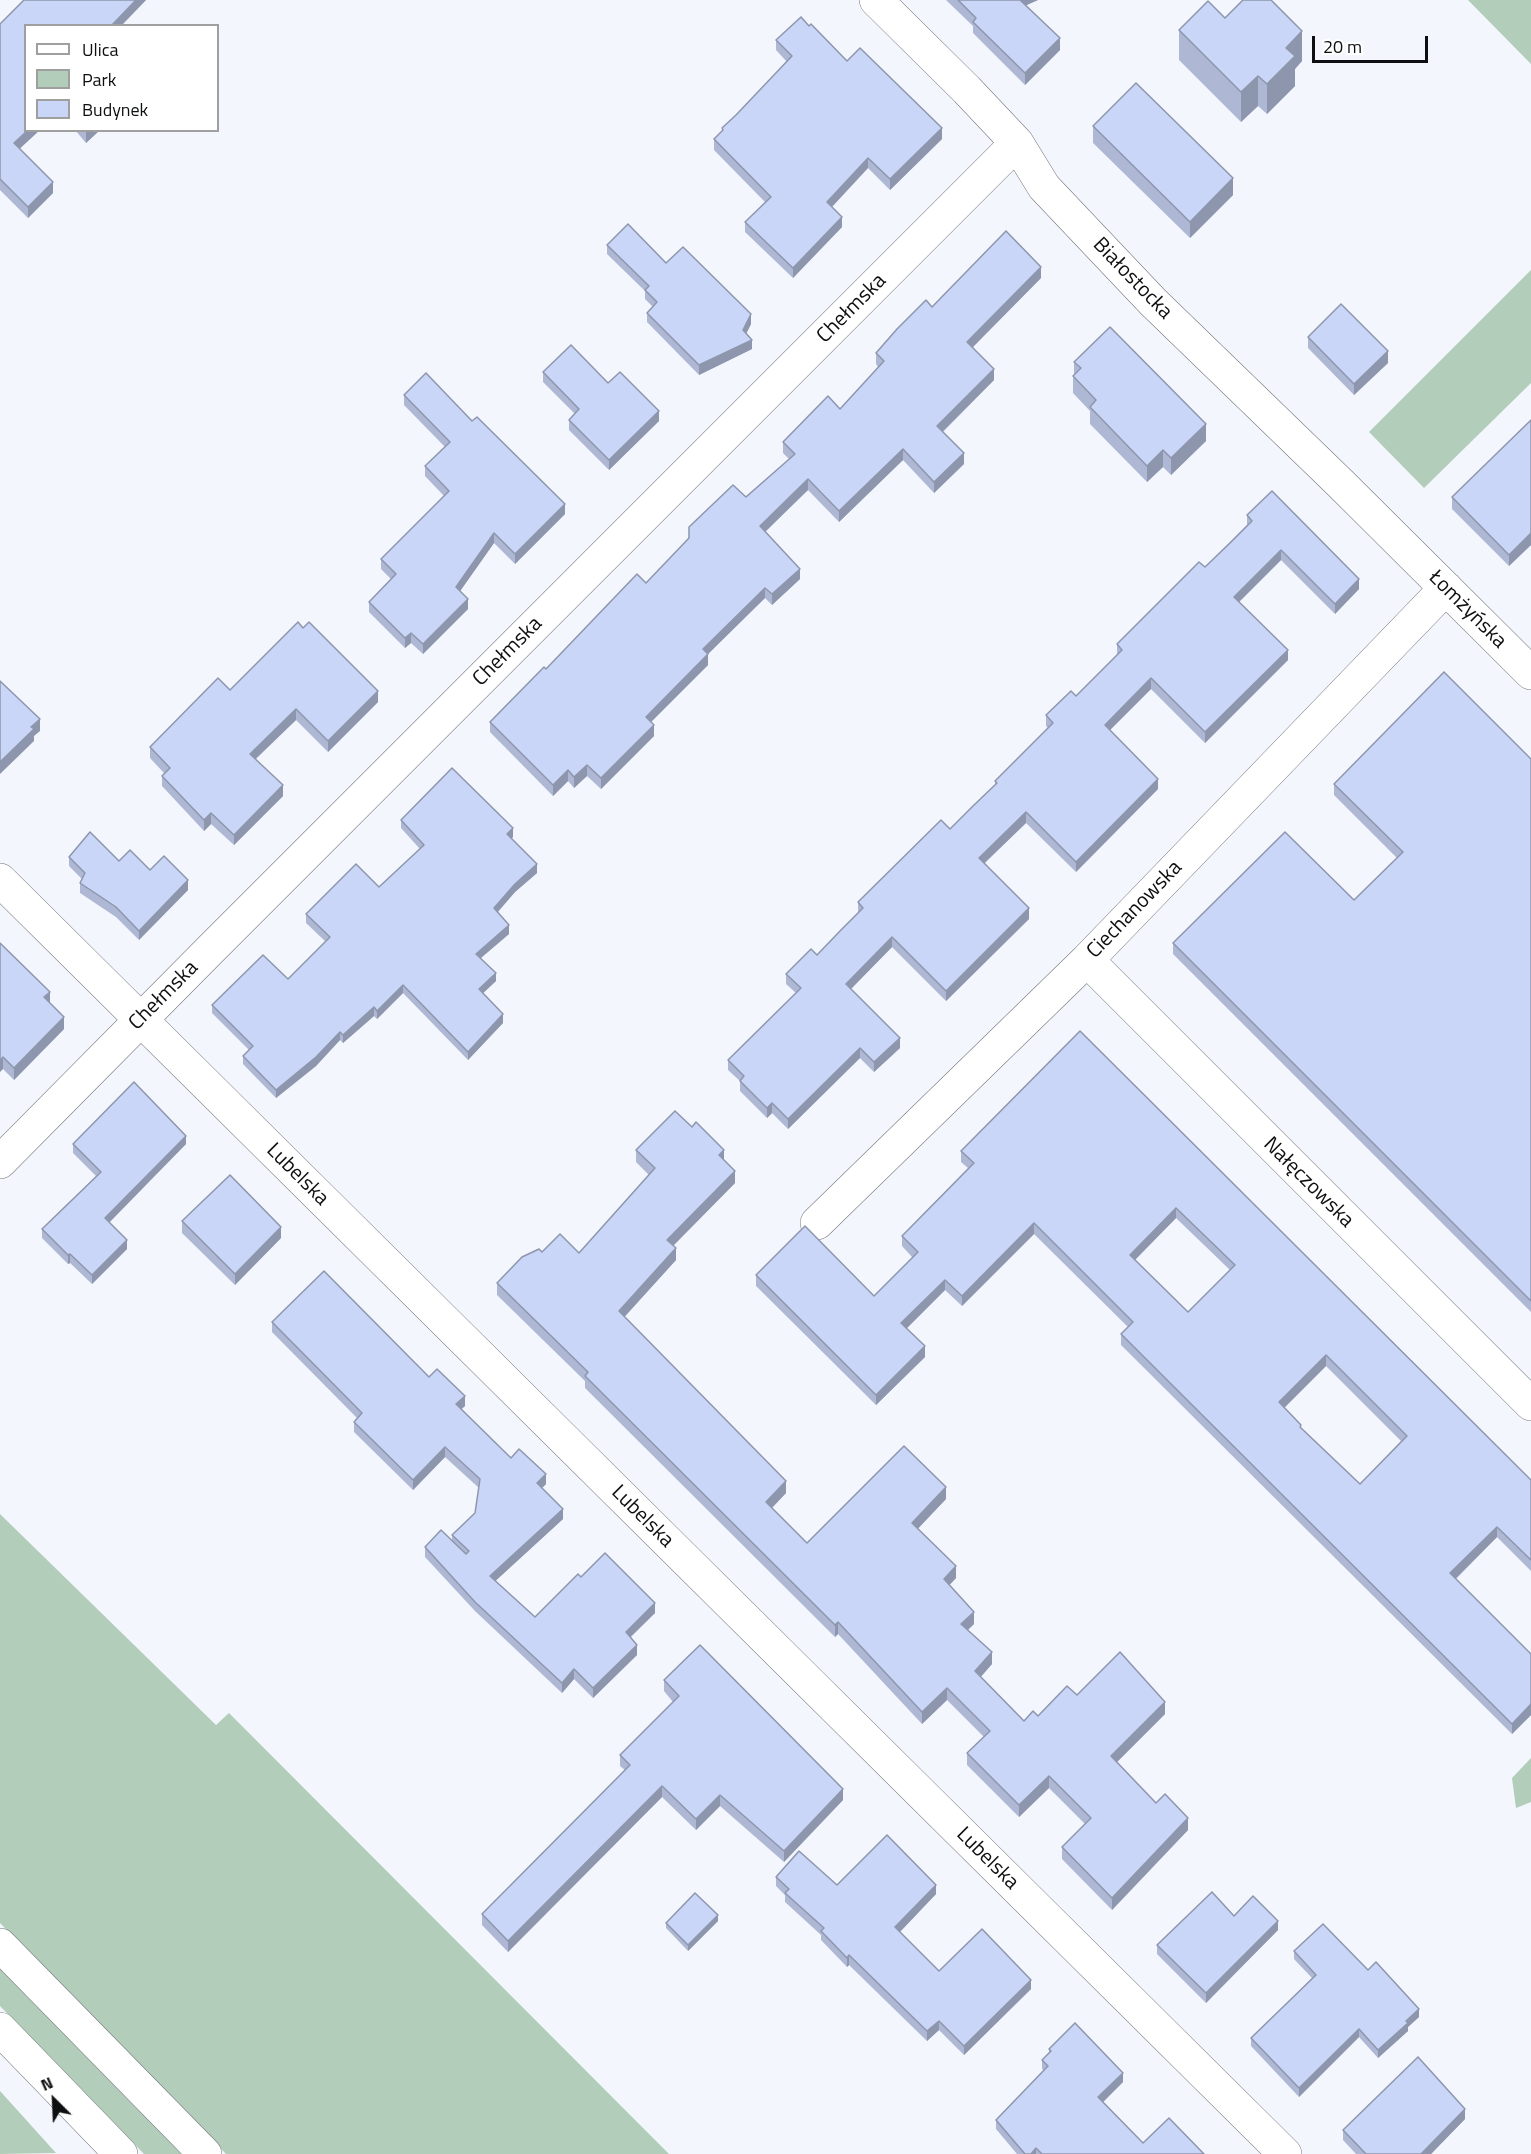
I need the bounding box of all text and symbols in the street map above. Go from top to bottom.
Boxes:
legend [24,24,219,132]
scale bar [1315,24,1430,62]
text: 20 m [1323,33,1362,60]
text: Ulica [82,36,119,63]
text: Park [82,66,116,93]
text: Budynek [82,96,148,123]
street label: Białostocka [1087,233,1177,325]
street label: Chełmska [812,269,892,349]
street label: Łomżyńska [1423,566,1511,654]
street label: Chełmska [468,612,548,692]
street label: Ciechanowska [1082,856,1188,964]
street label: Chełmska [124,956,204,1036]
street label: Nałęczowska [1257,1132,1359,1234]
street label: Lubelska [261,1139,333,1211]
street label: Lubelska [606,1481,678,1553]
street label: Lubelska [951,1823,1023,1895]
north arrow [24,2070,84,2130]
text: N [37,2070,57,2097]

